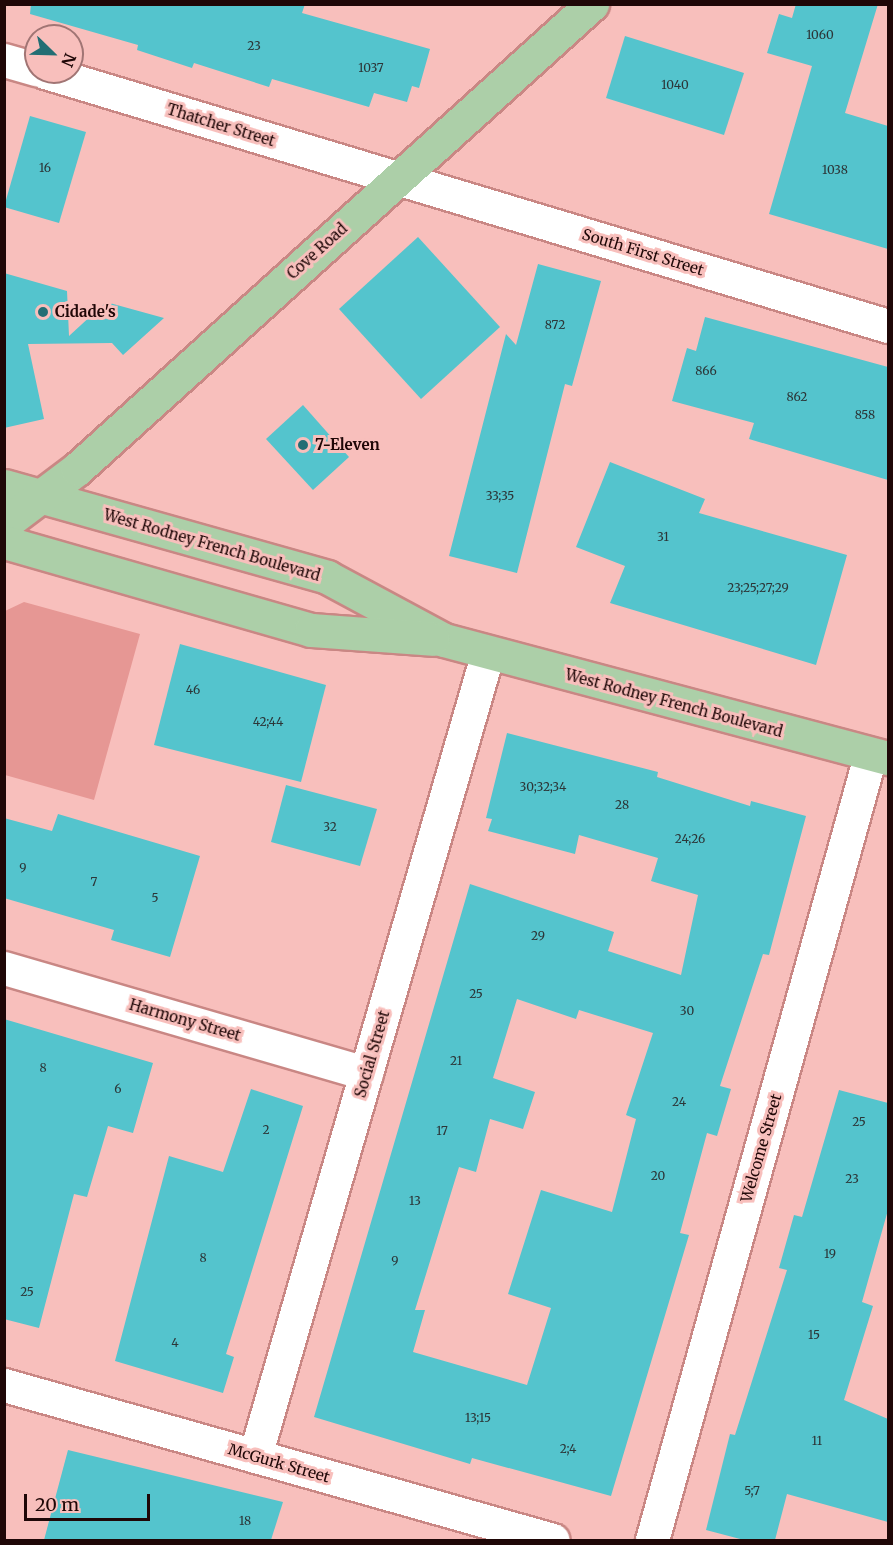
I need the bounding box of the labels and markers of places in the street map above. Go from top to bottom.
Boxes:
place label: Cidade's [55,303,116,321]
marker: Cidade's [36,305,50,319]
place label: 7-Eleven [315,436,380,454]
marker: 7-Eleven [296,438,310,452]

